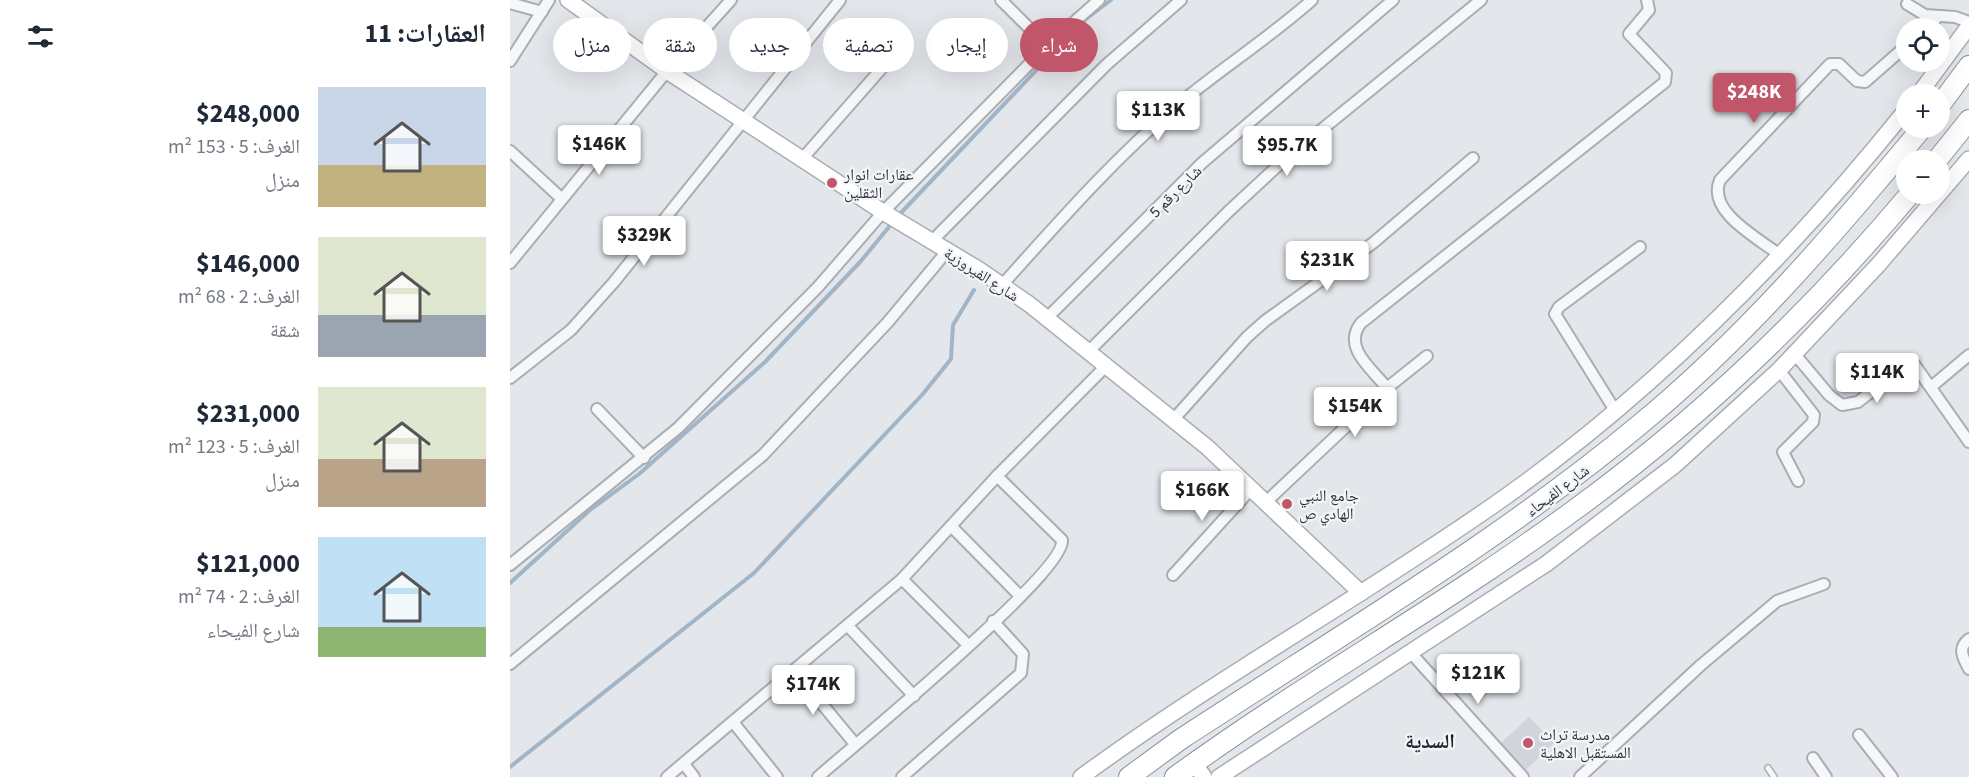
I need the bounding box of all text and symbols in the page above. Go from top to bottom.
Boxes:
text: العقارات: 11 [365,15,486,52]
chip: منزل [553,18,631,72]
chip: شقة [643,18,717,72]
chip: جديد [729,18,811,72]
chip: تصفية [823,18,914,72]
chip: إيجار [926,18,1008,72]
chip: شراء [1020,18,1098,72]
map controls [1896,18,1950,204]
button: locate [1896,18,1950,72]
icon: filters [24,20,57,53]
pin: $248K [1712,73,1796,124]
text: $248K [1727,78,1781,106]
button: + [1896,84,1950,138]
pin: $113K [1116,91,1200,142]
text: $248,000 [196,95,300,132]
text: $113K [1131,96,1185,124]
icon: home [366,111,438,183]
pin: $146K [557,125,641,176]
pin: $95.7K [1238,126,1336,177]
text: $146K [572,130,626,158]
text: $95.7K [1257,131,1317,159]
text: الغرف: 5 · 153 m² [168,133,300,161]
button: − [1896,150,1950,204]
street label: شارع رقم 5 [1145,161,1207,223]
place label: عقارات انوار الثقلين [843,164,914,204]
text: منزل [265,167,300,195]
marker: عقارات انوار الثقلين [825,176,839,190]
pin: $329K [602,216,686,267]
text: $329K [617,221,671,249]
pin: $231K [1285,241,1369,292]
street label: شارع الفيروزية [940,242,1023,307]
text: $146,000 [196,245,300,282]
text: $231K [1300,246,1354,274]
icon: home [366,261,438,333]
text: الغرف: 2 · 68 m² [178,283,300,311]
text: شقة [270,317,300,345]
pin: $114K [1835,353,1919,404]
text: $114K [1850,358,1904,386]
pin: $154K [1313,387,1397,438]
text: $154K [1328,392,1382,420]
text: $231,000 [196,395,300,432]
icon: home [366,411,438,483]
text: الغرف: 5 · 123 m² [168,433,300,461]
street label: شارع الفيحاء [1521,460,1594,522]
text: منزل [265,467,300,495]
pin: $166K [1160,471,1244,522]
text: $166K [1175,476,1229,504]
place label: جامع النبي الهادي ص [1299,485,1359,526]
marker: جامع النبي الهادي ص [1280,497,1294,511]
text: $121,000 [196,545,300,582]
icon: home [366,561,438,633]
text: الغرف: 2 · 74 m² [178,583,300,611]
text: شارع الفيحاء [207,617,300,645]
pin: $121K [1436,654,1520,705]
text: $121K [1451,659,1505,687]
pin: $174K [771,665,855,716]
text: $174K [786,670,840,698]
place label: مدرسة تراث المستقبل الاهلية [1540,724,1631,764]
district label: السدية [1405,728,1455,756]
marker: مدرسة تراث المستقبل الاهلية [1521,736,1535,750]

